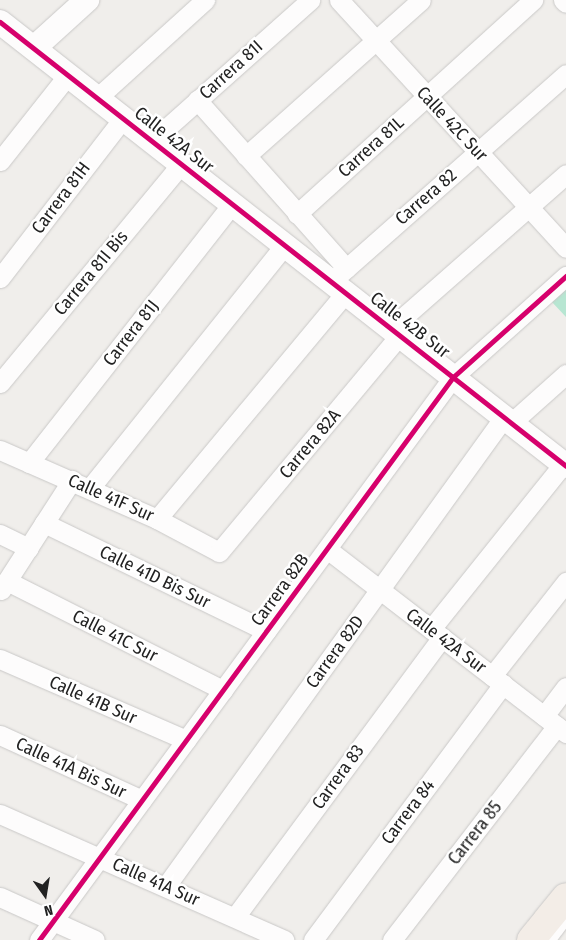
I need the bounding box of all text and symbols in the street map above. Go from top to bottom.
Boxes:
street label: Carrera 81I [195,36,267,104]
street label: Calle 42C Sur [412,82,492,166]
street label: Calle 42A Sur [130,102,218,178]
street label: Carrera 81L [334,112,408,182]
street label: Carrera 81H [27,158,95,238]
street label: Carrera 82 [391,164,461,230]
street label: Carrera 81I Bis [49,226,133,320]
street label: Calle 42B Sur [366,287,454,363]
street label: Carrera 81J [98,296,164,370]
street label: Carrera 82A [275,405,345,483]
street label: Calle 41F Sur [65,469,157,527]
street label: Calle 41D Bis Sur [96,541,214,613]
street label: Carrera 82B [247,550,313,630]
street label: Calle 42A Sur [402,604,490,678]
street label: Calle 41C Sur [69,605,161,667]
street label: Carrera 82D [301,611,369,693]
street label: Calle 41B Sur [46,671,140,729]
street label: Calle 41A Bis Sur [12,733,130,803]
street label: Carrera 83 [307,740,369,814]
street label: Carrera 84 [377,775,439,849]
street label: Carrera 85 [443,797,507,869]
street label: Calle 41A Sur [109,853,203,911]
north arrow [20,870,70,920]
text: N [42,901,54,919]

